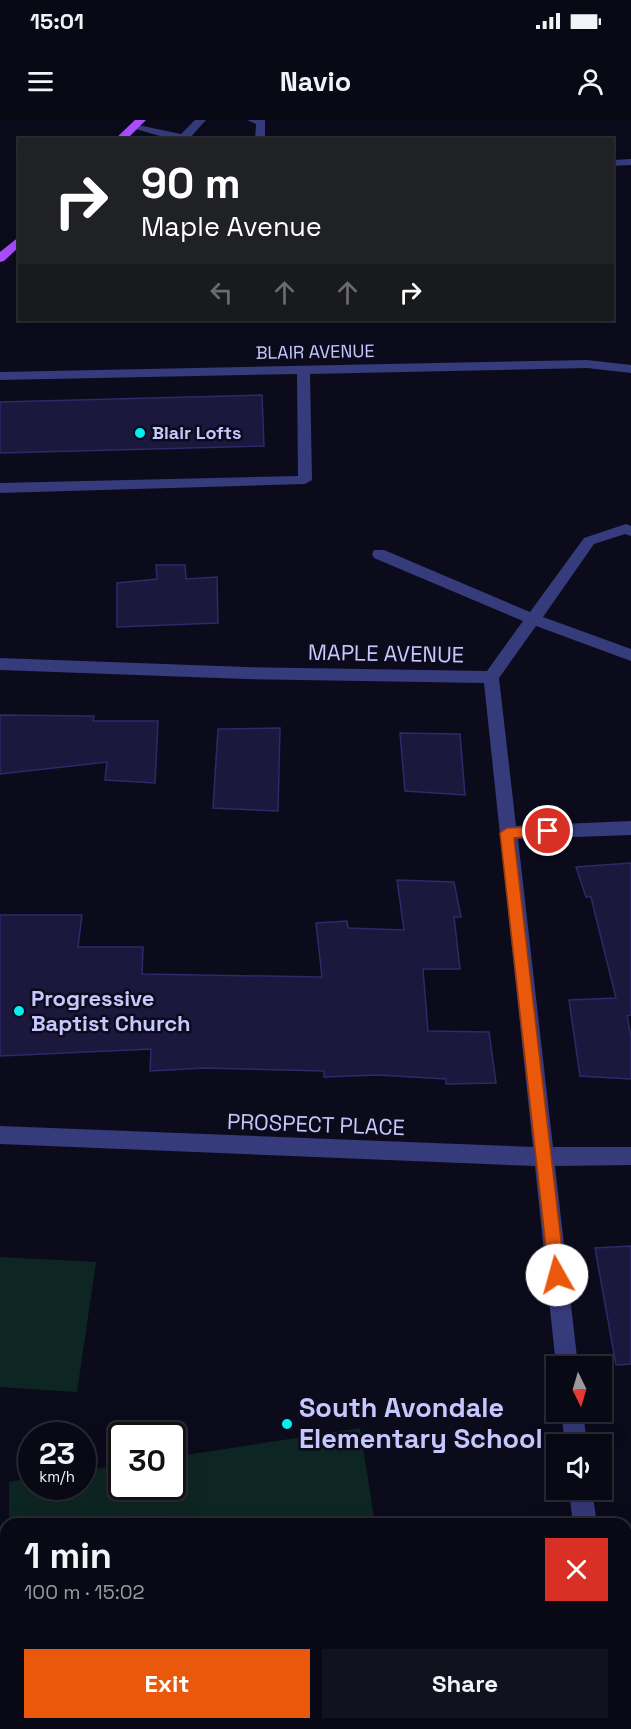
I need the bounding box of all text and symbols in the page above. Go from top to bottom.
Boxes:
text: 15:01 [30,7,84,35]
text: Navio [280,64,351,99]
icon: menu [24,65,57,98]
icon: person [574,65,607,98]
text: 90 m [141,157,241,210]
icon: right [42,162,120,240]
text: Maple Avenue [141,209,322,244]
icon: left [205,276,238,309]
icon: ahead [268,276,301,309]
icon: ahead [331,276,364,309]
icon: right [394,276,427,309]
street label: BLAIR AVENUE [255,339,375,364]
place label: Blair Lofts [152,421,241,444]
marker: Blair Lofts [133,426,147,440]
street label: MAPLE AVENUE [308,638,464,668]
pin [522,805,573,856]
icon: arrive [531,814,564,847]
place label: Progressive Baptist Church [31,984,191,1037]
marker: Progressive Baptist Church [12,1004,26,1018]
street label: PROSPECT PLACE [227,1107,405,1141]
position arrow [525,1243,589,1307]
north arrow [546,1356,612,1422]
map controls [546,1356,612,1500]
place label: South Avondale Elementary School [299,1390,543,1456]
marker: South Avondale Elementary School [280,1417,294,1431]
speed limit sign: 30 [108,1422,186,1500]
text: 23 [39,1434,75,1473]
button: sound [546,1434,612,1500]
text: km/h [39,1467,75,1486]
text: 1 min [24,1533,112,1579]
button: close [545,1538,608,1601]
text: 100 m · 15:02 [24,1579,145,1605]
button: Exit [24,1649,310,1718]
button: Share [322,1649,608,1718]

